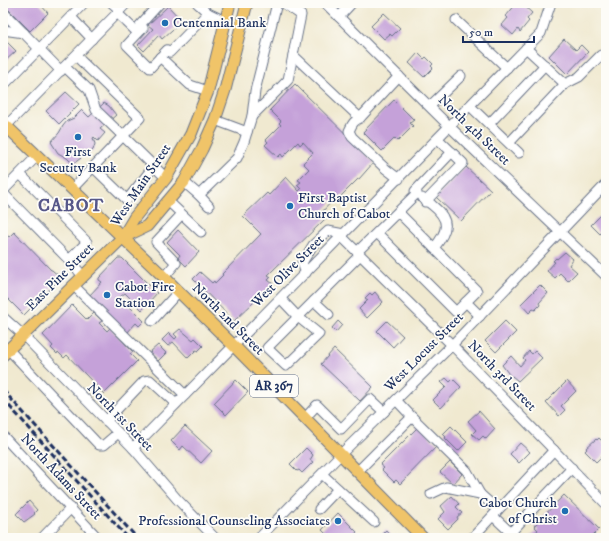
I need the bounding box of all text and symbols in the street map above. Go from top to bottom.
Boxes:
place label: Centennial Bank [173,14,266,32]
marker: Centennial Bank [160,18,170,28]
scale bar [463,18,534,44]
text: 50 m [469,25,493,40]
street label: North 4th Street [434,91,514,169]
marker: First Secutity Bank [73,132,83,142]
street label: West Main Street [106,140,176,231]
place label: First Secutity Bank [39,143,117,177]
place label: First Baptist Church of Cabot [298,189,391,223]
district label: CABOT [38,195,104,217]
marker: First Baptist Church of Cabot [285,201,295,211]
street label: West Olive Street [247,230,329,312]
street label: East Pine Street [22,239,98,315]
place label: Cabot Fire Station [115,278,175,312]
street label: North 2nd Street [188,279,268,359]
marker: Cabot Fire Station [102,290,112,300]
street label: West Locust Street [380,308,468,396]
street label: North 3rd Street [464,337,541,416]
road number: AR 367 [250,375,298,397]
street label: North 1st Street [83,379,158,455]
street label: North Adams Street [17,430,106,524]
place label: Cabot Church of Christ [479,494,558,528]
marker: Cabot Church of Christ [560,506,570,516]
place label: Professional Counseling Associates [138,512,330,530]
marker: Professional Counseling Associates [333,516,343,526]

